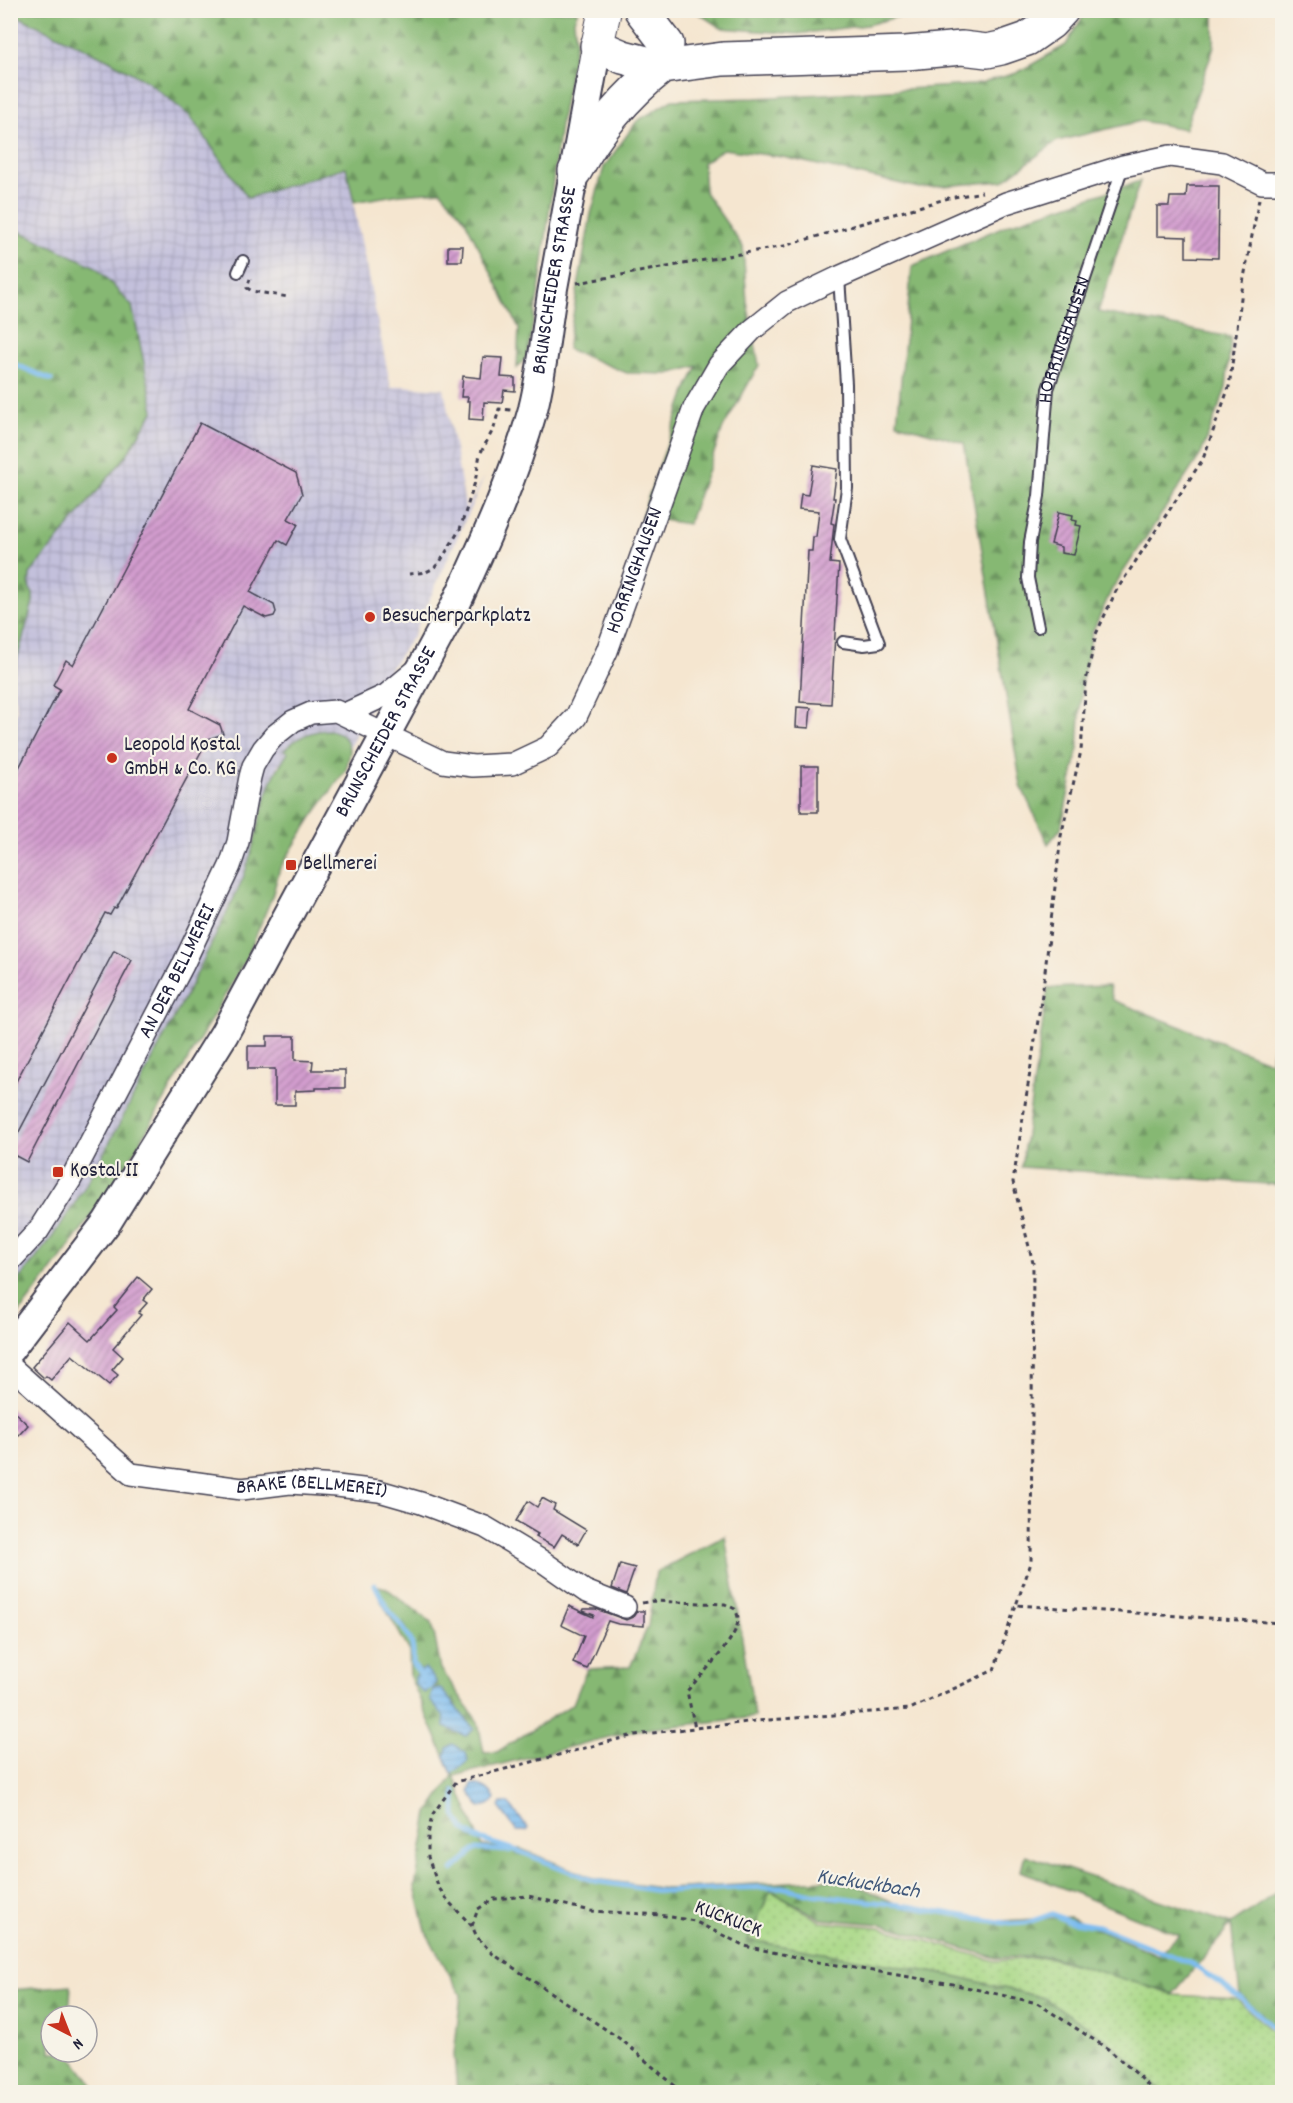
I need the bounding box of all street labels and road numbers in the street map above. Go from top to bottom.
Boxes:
street label: BRUNSCHEIDER STRASSE [525,184,586,377]
street label: HORRINGHAUSEN [1032,273,1100,405]
street label: HORRINGHAUSEN [599,504,672,638]
street label: BRUNSCHEIDER STRASSE [328,641,445,823]
street label: AN DER BELLMEREI [132,899,225,1044]
street label: BRAKE (BELLMEREI) [234,1468,390,1508]
street label: KUCKUCK [690,1893,766,1947]

